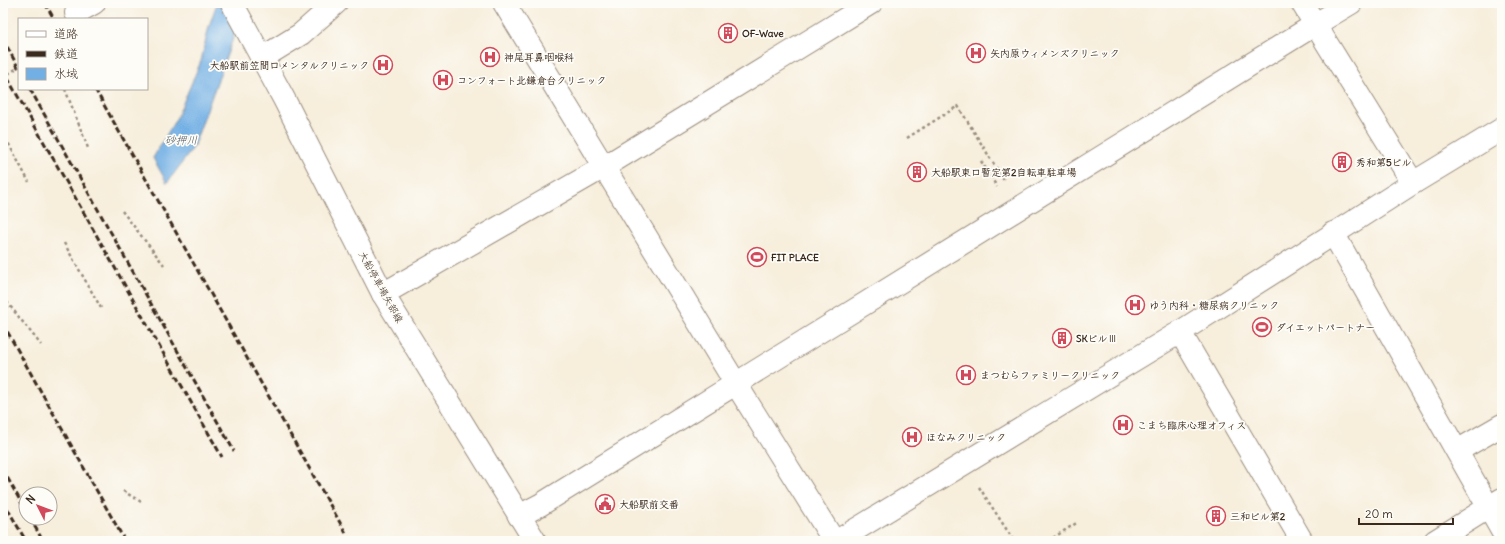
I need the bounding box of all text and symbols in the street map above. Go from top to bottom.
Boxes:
legend [18,18,148,90]
building icon: OF-Wave [717,22,739,44]
text: 道路 [54,26,78,41]
place label: OF-Wave [742,27,784,40]
hospital icon: 矢内原ウィメンズクリニック [965,42,987,64]
text: 鉄道 [54,46,78,61]
hospital icon: 神尾耳鼻咽喉科 [479,46,501,68]
place label: 矢内原ウィメンズクリニック [990,47,1119,60]
place label: 神尾耳鼻咽喉科 [504,51,574,64]
hospital icon: 大船駅前笠間口メンタルクリニック [372,54,394,76]
place label: 大船駅前笠間口メンタルクリニック [209,59,369,72]
text: 水域 [54,66,78,81]
hospital icon: コンフォート北鎌倉台クリニック [432,69,454,91]
place label: コンフォート北鎌倉台クリニック [457,74,606,87]
water label: 砂押川 [165,133,198,147]
building icon: 秀和第5ビル [1331,151,1353,173]
place label: 秀和第5ビル [1356,156,1412,169]
building icon: 大船駅東口暫定第2自転車駐車場 [906,161,928,183]
place label: 大船駅東口暫定第2自転車駐車場 [931,166,1076,179]
sports icon: FIT PLACE [746,246,768,268]
street label: 大船停車場矢部線 [356,249,406,325]
place label: FIT PLACE [771,251,819,264]
hospital icon: ゆう内科・糖尿病クリニック [1124,294,1146,316]
place label: ゆう内科・糖尿病クリニック [1149,299,1279,312]
sports icon: ダイエットパートナー [1251,316,1273,338]
place label: ダイエットパートナー [1276,321,1375,334]
building icon: SKビルⅢ [1051,327,1073,349]
place label: SKビルⅢ [1076,332,1118,345]
hospital icon: まつむらファミリークリニック [955,364,977,386]
place label: まつむらファミリークリニック [980,369,1120,382]
hospital icon: こまち臨床心理オフィス [1112,414,1134,436]
place label: こまち臨床心理オフィス [1137,419,1246,432]
hospital icon: ほなみクリニック [901,426,923,448]
place label: ほなみクリニック [926,431,1006,444]
north arrow [18,486,58,526]
text: N [23,492,38,507]
public building icon: 大船駅前交番 [594,493,616,515]
place label: 大船駅前交番 [619,498,679,511]
scale bar [1359,500,1453,526]
building icon: 三和ビル第2 [1205,505,1227,527]
text: 20 m [1365,506,1393,521]
place label: 三和ビル第2 [1230,510,1286,523]

